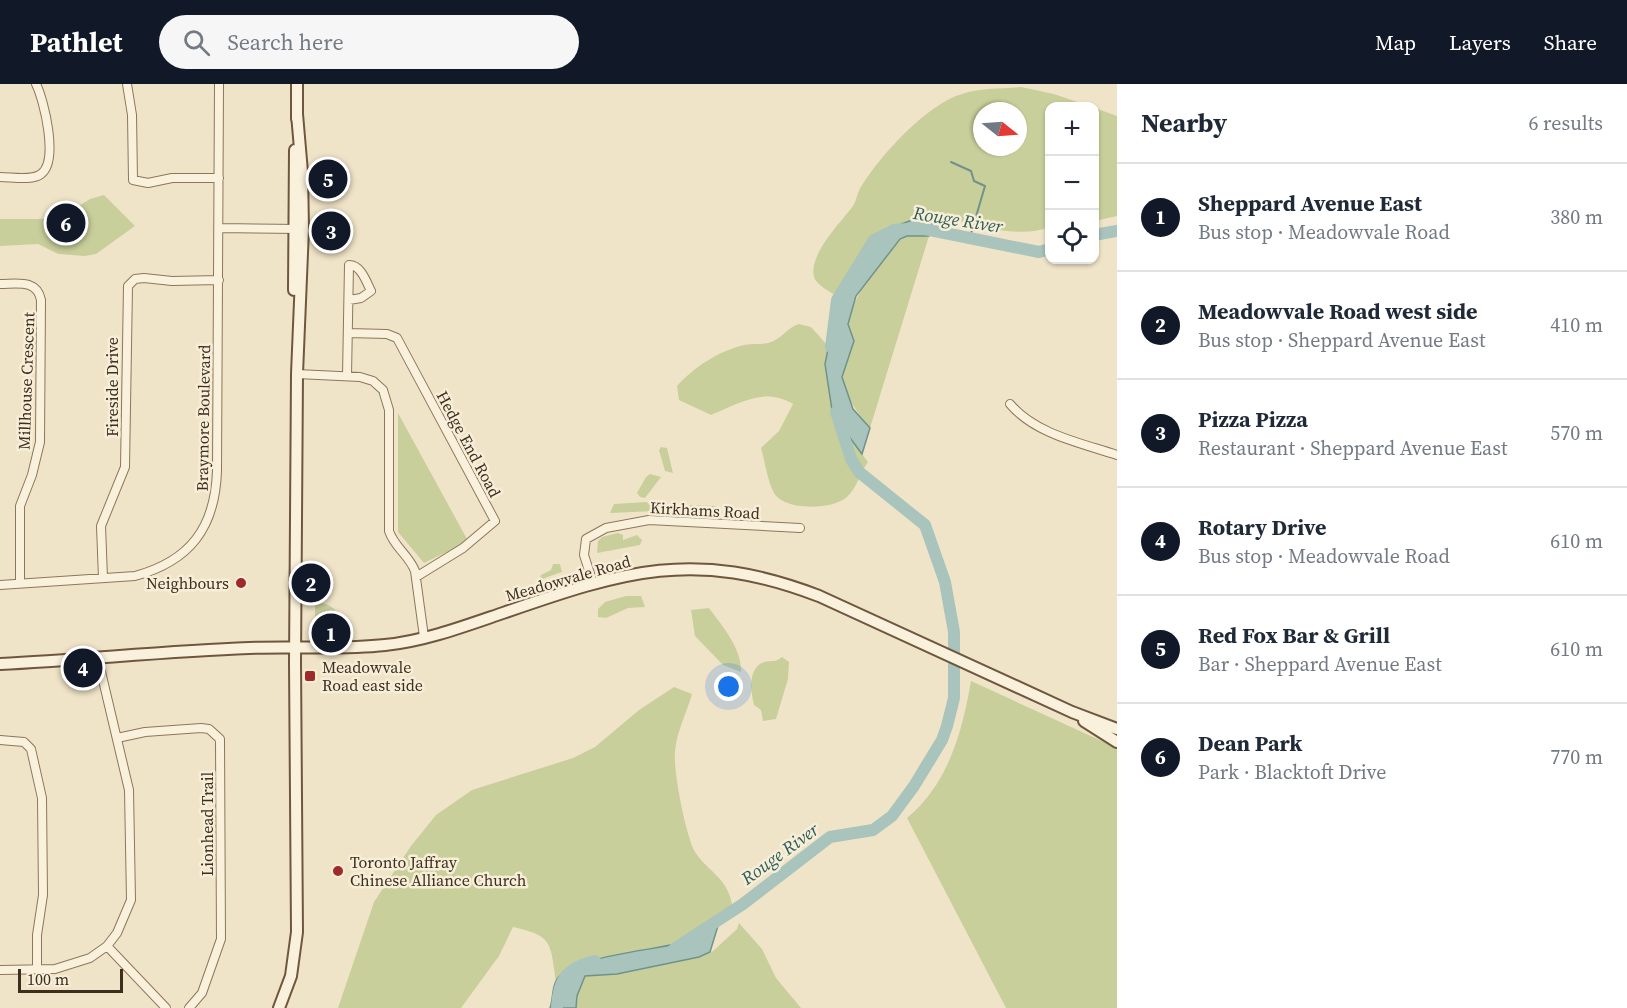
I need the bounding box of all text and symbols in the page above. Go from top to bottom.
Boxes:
search box [159,15,579,69]
text: Pathlet [30,23,123,61]
icon: search [180,26,213,59]
text: Search here [228,27,344,57]
text: Map [1375,28,1416,57]
text: Layers [1449,28,1511,57]
text: Share [1544,28,1597,57]
north arrow [973,102,1027,156]
map controls [1045,102,1099,264]
button: + [1045,102,1099,156]
text: Nearby [1141,105,1227,141]
text: 6 results [1528,109,1603,137]
pin: 5 [308,156,348,202]
button: − [1045,156,1099,210]
text: Sheppard Avenue East [1198,188,1422,218]
pin: 6 [46,200,86,246]
water label: Rouge River [910,200,1005,239]
text: 1 [1155,203,1166,231]
text: 380 m [1550,203,1603,231]
pin: 3 [312,208,350,254]
button: locate [1045,210,1099,264]
text: Bus stop · Meadowvale Road [1198,218,1450,246]
text: Meadowvale Road west side [1198,296,1478,326]
street label: Millhouse Crescent [13,311,39,450]
text: 2 [1155,311,1166,339]
text: 410 m [1550,311,1603,339]
text: Bus stop · Sheppard Avenue East [1198,326,1485,354]
street label: Fireside Drive [101,337,123,437]
street label: Braymore Boulevard [191,344,215,492]
street label: Hedge End Road [432,387,506,501]
text: Pizza Pizza [1198,404,1308,434]
text: 3 [1155,419,1166,447]
text: 570 m [1550,419,1603,447]
text: Restaurant · Sheppard Avenue East [1198,434,1507,462]
street label: Kirkhams Road [650,496,760,524]
text: Rotary Drive [1198,512,1327,542]
text: 4 [1155,527,1166,555]
text: 610 m [1550,527,1603,555]
text: Bus stop · Meadowvale Road [1198,542,1450,570]
street label: Meadowvale Road [503,550,633,606]
pin: 2 [292,560,330,606]
place label: Neighbours [146,572,229,594]
marker: Neighbours [234,576,248,590]
pin: 1 [312,610,350,656]
text: Red Fox Bar & Grill [1198,620,1390,650]
text: 5 [1155,635,1166,663]
text: 610 m [1550,635,1603,663]
pin: 4 [64,646,103,690]
text: Bar · Sheppard Avenue East [1198,650,1442,678]
place label: Meadowvale Road east side [322,656,423,696]
marker: Meadowvale Road east side [303,669,317,683]
your location [714,672,743,701]
text: Dean Park [1198,728,1302,758]
text: 6 [1155,743,1166,771]
text: 770 m [1550,743,1603,771]
text: Park · Blacktoft Drive [1198,758,1386,786]
street label: Lionhead Trail [196,772,218,876]
water label: Rouge River [735,816,824,891]
place label: Toronto Jaffray Chinese Alliance Church [350,851,527,891]
marker: Toronto Jaffray Chinese Alliance Church [331,864,345,878]
scale bar [18,966,123,994]
text: 100 m [27,968,69,990]

